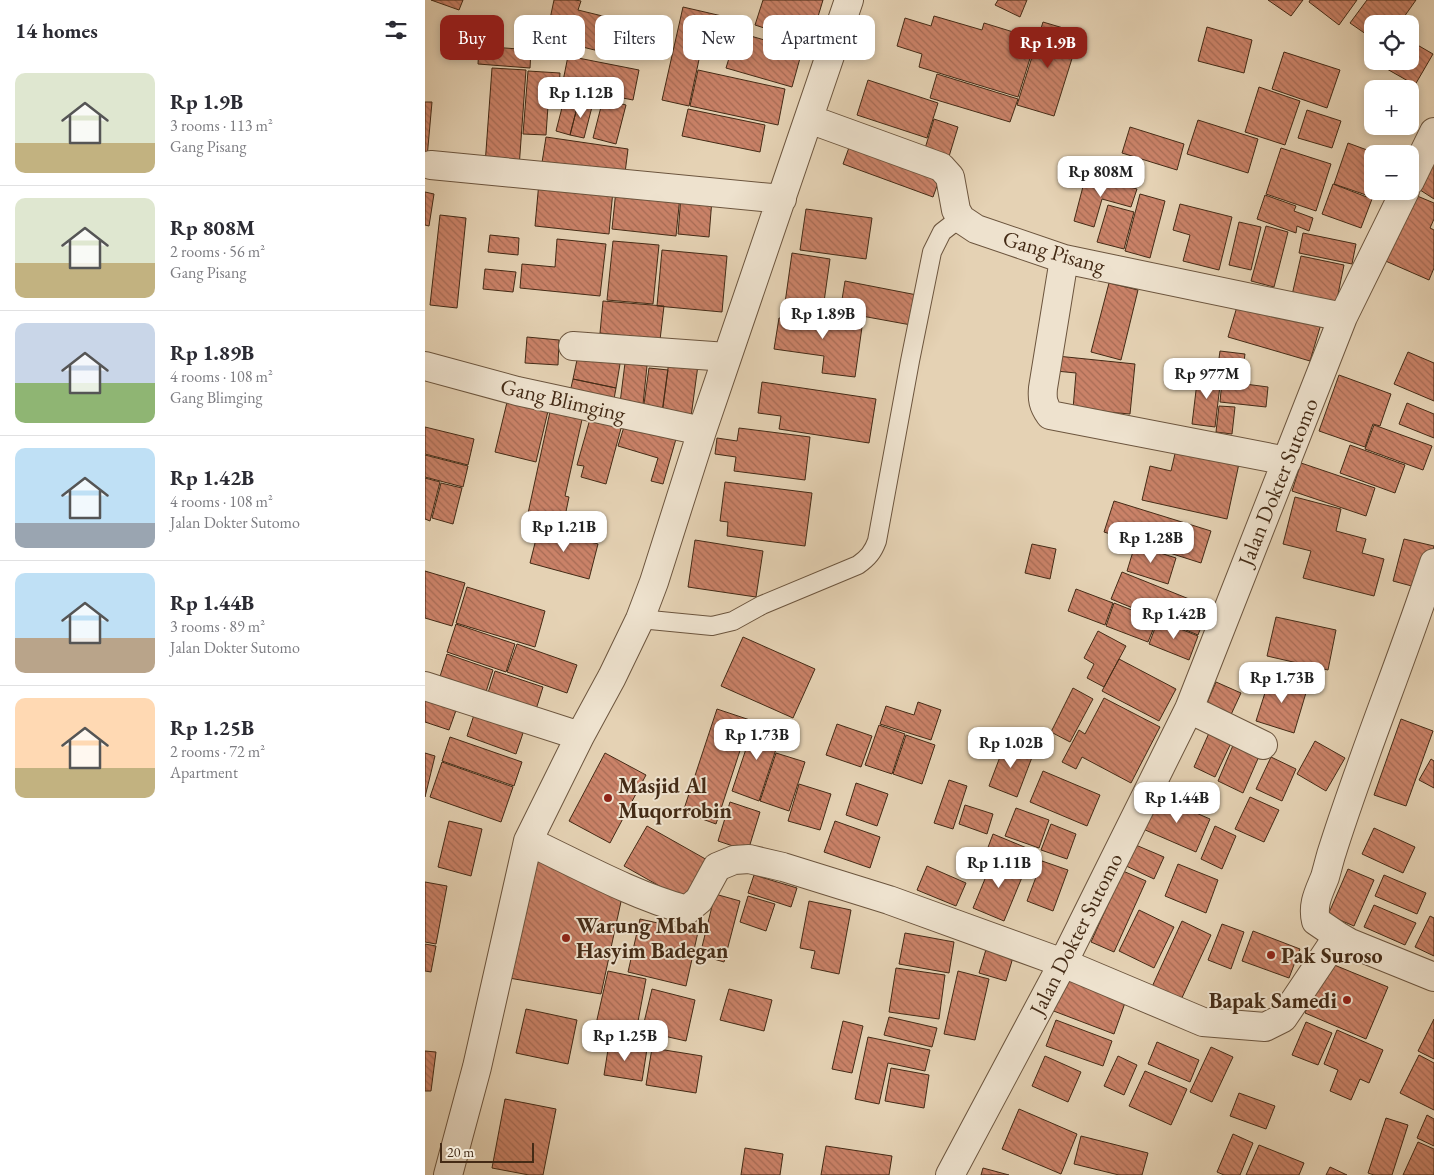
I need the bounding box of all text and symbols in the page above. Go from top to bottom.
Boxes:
chip: Buy [440,15,504,60]
chip: Rent [514,15,585,60]
chip: Filters [595,15,673,60]
chip: New [683,15,753,60]
chip: Apartment [763,15,875,60]
map controls [1364,15,1419,200]
button: locate [1364,15,1419,70]
icon: filters [382,16,410,44]
text: 14 homes [15,17,98,44]
pin: Rp 1.9B [1002,27,1094,69]
text: Rp 1.9B [1020,32,1076,53]
pin: Rp 1.12B [529,76,633,119]
button: + [1364,80,1419,135]
text: Rp 1.12B [549,82,613,103]
text: Rp 1.9B [170,88,243,115]
icon: home [55,93,115,153]
text: 3 rooms · 113 m² [170,115,273,136]
text: Gang Pisang [170,136,246,157]
button: − [1364,145,1419,200]
pin: Rp 808M [1055,156,1147,198]
text: Rp 808M [1069,161,1133,182]
text: Rp 808M [170,214,255,241]
icon: home [55,218,115,278]
street label: Gang Pisang [1000,224,1109,281]
text: 2 rooms · 56 m² [170,241,265,262]
text: Gang Pisang [170,262,246,283]
pin: Rp 1.89B [771,298,875,340]
text: Rp 1.89B [791,303,855,324]
text: Rp 1.89B [170,339,254,366]
icon: home [55,343,115,403]
pin: Rp 977M [1161,358,1253,400]
text: Rp 977M [1175,363,1239,384]
text: 4 rooms · 108 m² [170,366,273,387]
street label: Gang Blimging [498,372,629,429]
text: Gang Blimging [170,387,263,408]
street label: Jalan Dokter Sutomo [1230,394,1325,572]
text: Rp 1.42B [170,464,254,491]
icon: home [55,468,115,528]
text: 4 rooms · 108 m² [170,491,273,512]
pin: Rp 1.21B [512,510,616,553]
text: Jalan Dokter Sutomo [170,512,300,533]
text: Rp 1.21B [532,516,596,537]
pin: Rp 1.28B [1099,522,1203,564]
text: Rp 1.28B [1119,527,1183,548]
text: Rp 1.44B [170,589,254,616]
icon: home [55,593,115,653]
pin: Rp 1.42B [1122,598,1226,640]
text: Rp 1.42B [1142,603,1206,624]
text: 3 rooms · 89 m² [170,616,265,637]
text: Jalan Dokter Sutomo [170,637,300,658]
pin: Rp 1.73B [1230,662,1334,704]
text: Rp 1.73B [1250,667,1314,688]
text: Rp 1.25B [170,714,254,741]
icon: home [55,718,115,778]
pin: Rp 1.73B [705,718,809,761]
text: Rp 1.73B [725,724,789,745]
pin: Rp 1.02B [959,726,1063,769]
text: Rp 1.02B [979,732,1043,753]
text: 2 rooms · 72 m² [170,741,265,762]
text: Apartment [170,762,238,783]
place label: Masjid Al Muqorrobin [618,771,732,825]
pin: Rp 1.44B [1125,782,1229,824]
text: Rp 1.44B [1145,787,1209,808]
marker: Masjid Al Muqorrobin [602,792,614,804]
pin: Rp 1.11B [947,846,1051,889]
street label: Jalan Dokter Sutomo [1022,848,1130,1022]
text: Rp 1.11B [967,852,1031,873]
place label: Warung Mbah Hasyim Badegan [576,911,729,965]
marker: Warung Mbah Hasyim Badegan [560,932,572,944]
place label: Pak Suroso [1281,941,1383,970]
marker: Pak Suroso [1265,949,1277,961]
place label: Bapak Samedi [1209,986,1337,1015]
marker: Bapak Samedi [1341,994,1353,1006]
pin: Rp 1.25B [573,1020,677,1062]
text: Rp 1.25B [593,1025,657,1046]
scale bar [440,1140,534,1163]
text: 20 m [447,1143,474,1161]

